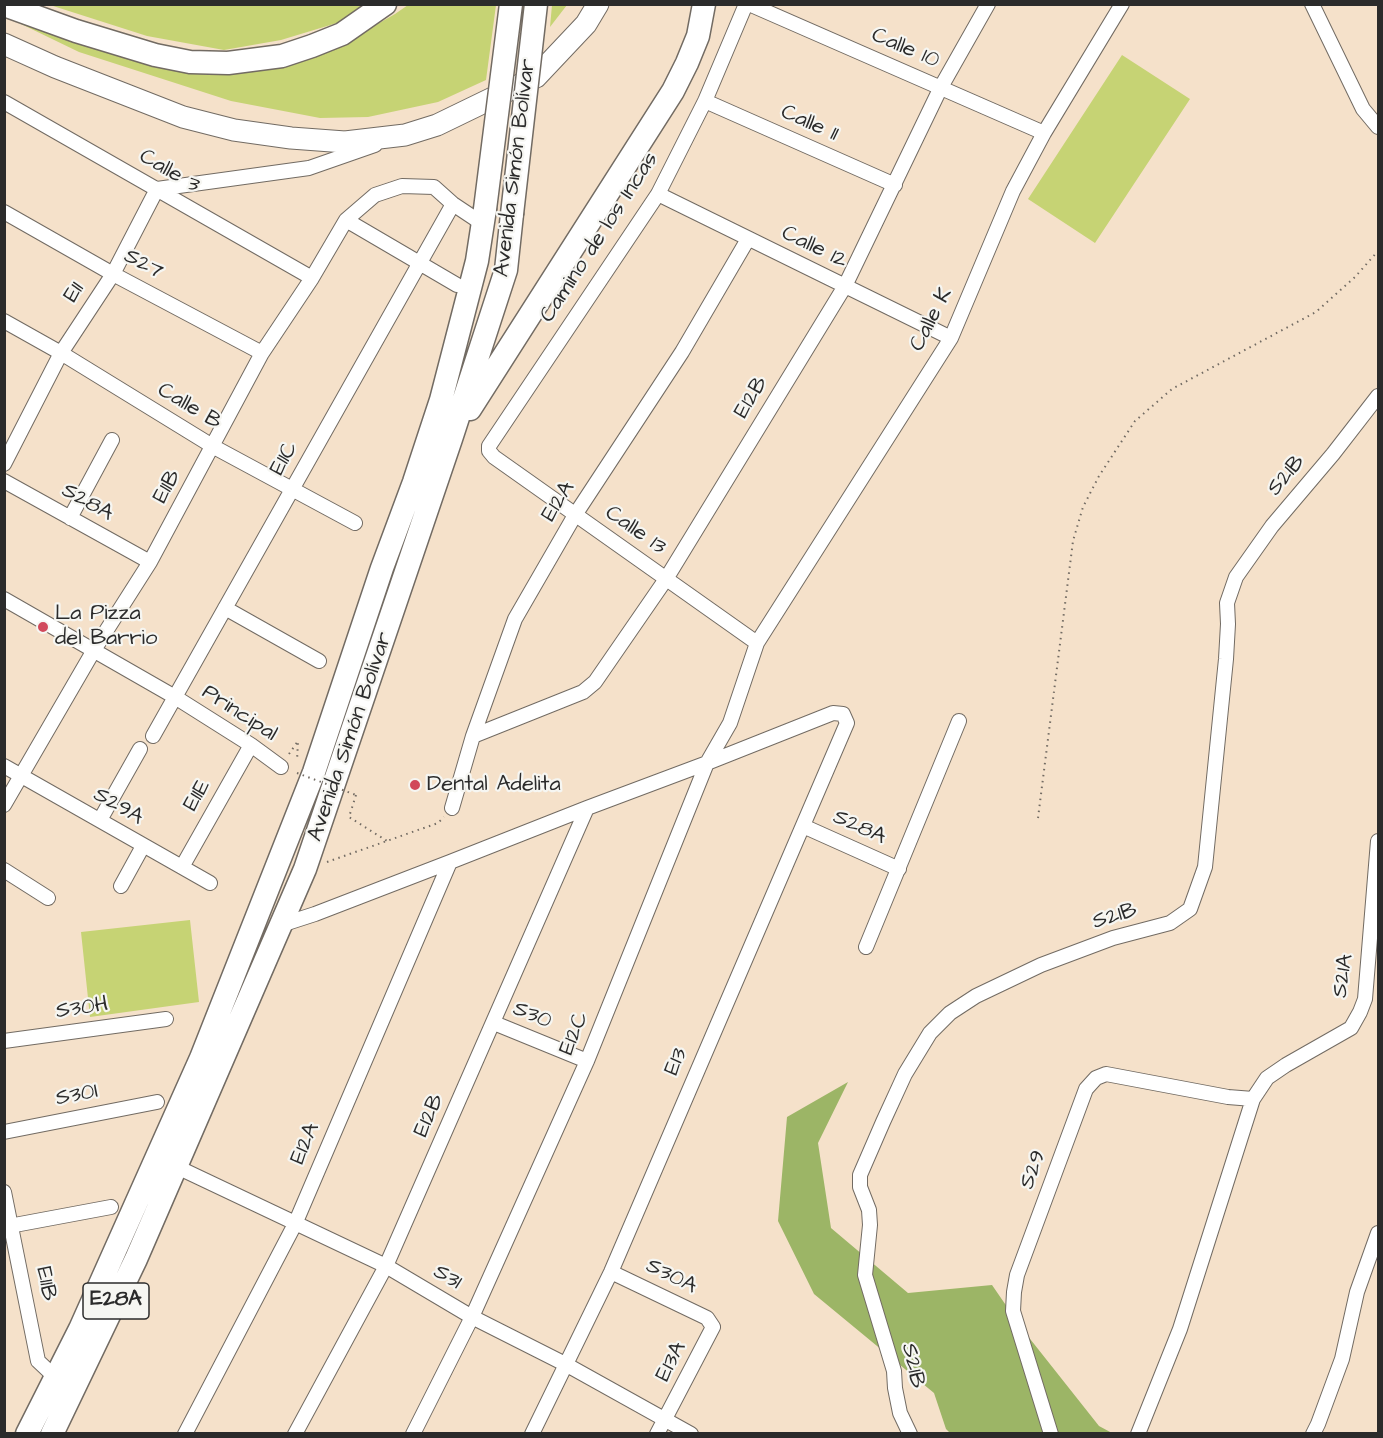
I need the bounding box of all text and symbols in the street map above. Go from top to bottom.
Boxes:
street label: Calle 10 [867,23,943,75]
street label: Avenida Simón Bolívar [490,58,542,278]
street label: Calle 11 [776,100,842,148]
street label: Calle 3 [134,144,204,200]
street label: Camino de los Incas [535,148,665,328]
street label: Calle 12 [777,221,851,275]
street label: S27 [119,244,167,286]
street label: E11 [59,278,91,308]
street label: Calle K [905,284,959,356]
street label: E12B [729,372,775,424]
street label: Calle B [152,378,226,436]
street label: E11C [265,438,305,480]
street label: S21B [1262,450,1312,502]
street label: E11B [148,466,188,508]
street label: E12A [537,477,581,527]
street label: S28A [57,478,117,528]
street label: Calle 13 [599,501,671,561]
place label: La Pizza del Barrio [55,601,157,652]
marker: La Pizza del Barrio [36,620,50,634]
street label: Avenida Simón Bolívar [303,629,399,845]
street label: Principal [196,680,282,748]
place label: Dental Adelita [427,772,561,798]
street label: E11E [179,776,217,816]
marker: Dental Adelita [408,778,422,792]
street label: S29A [88,782,148,832]
street label: S28A [828,805,890,851]
street label: S21B [1090,898,1140,936]
street label: S21A [1328,953,1360,999]
street label: S30H [54,992,110,1026]
street label: S30 [509,996,555,1036]
street label: E12C [555,1009,595,1059]
street label: E13 [660,1044,694,1080]
street label: S30I [54,1079,100,1113]
street label: E12B [409,1091,451,1141]
street label: E12A [286,1119,326,1169]
street label: S29 [1015,1147,1053,1193]
street label: S30A [641,1253,701,1301]
street label: S31 [428,1259,466,1297]
street label: E11B [29,1265,61,1303]
road number: E28A [83,1283,149,1319]
street label: E13A [651,1338,693,1386]
street label: S21B [894,1341,930,1391]

